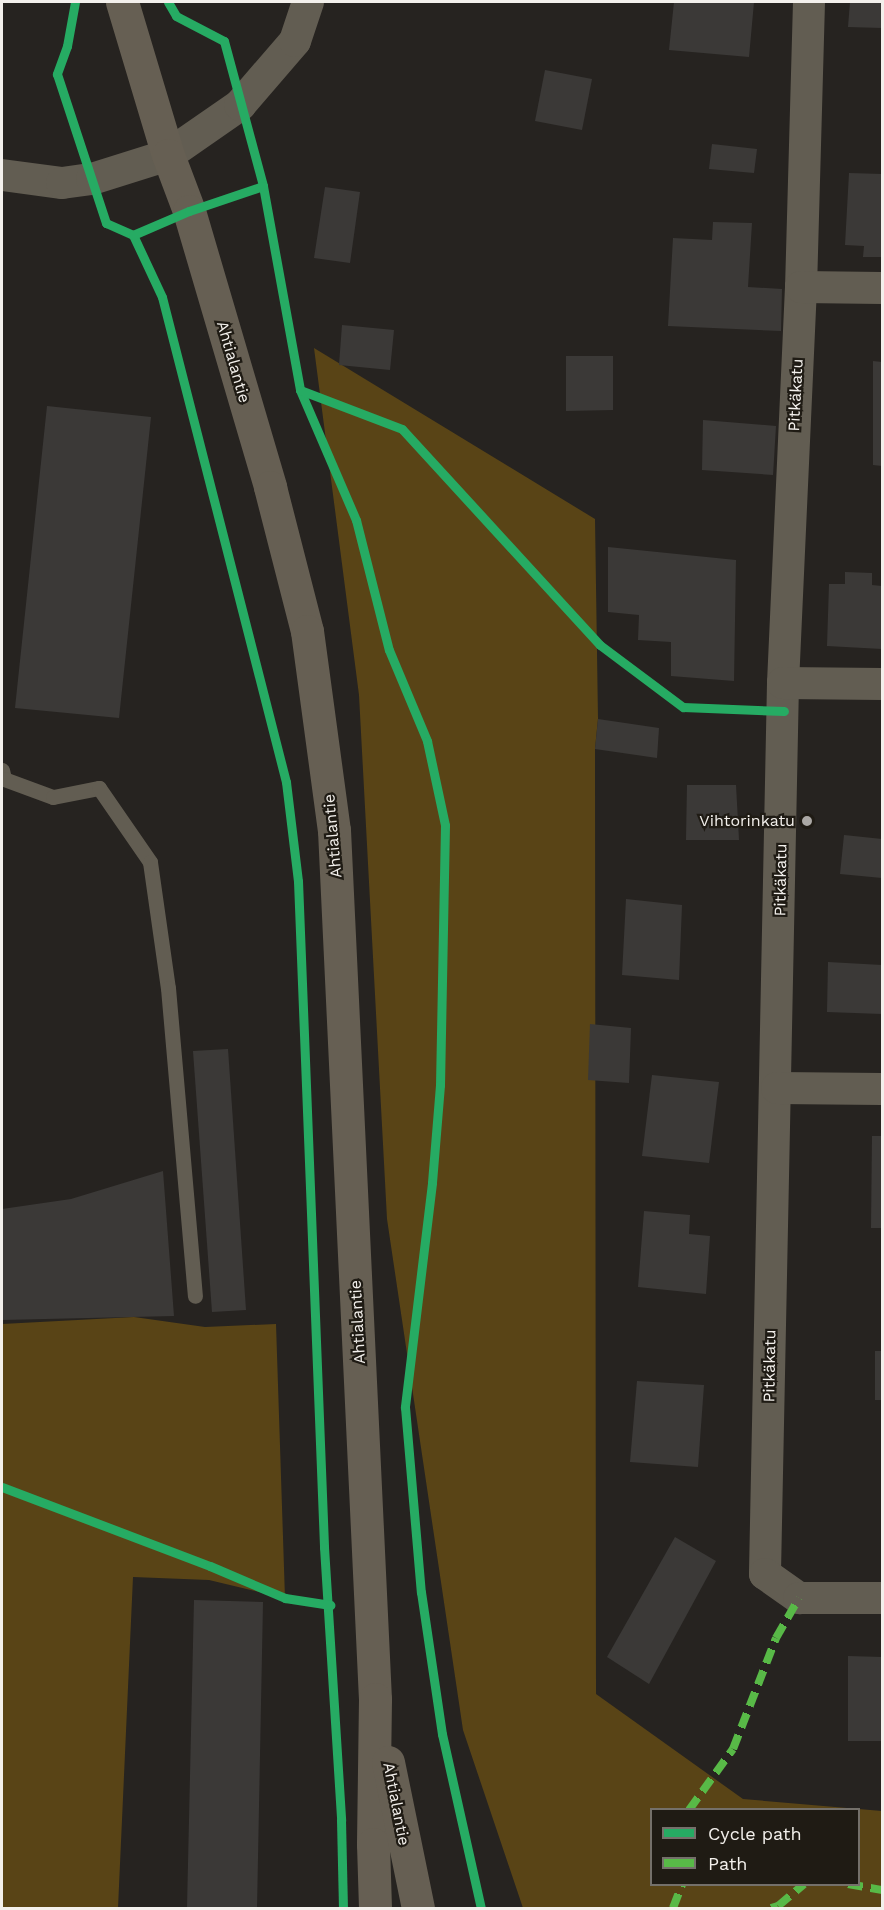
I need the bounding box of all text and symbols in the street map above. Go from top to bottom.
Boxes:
street label: Ahtialantie [212,319,254,405]
street label: Pitkäkatu [785,358,807,432]
street label: Ahtialantie [320,793,346,879]
place label: Vihtorinkatu [699,811,795,831]
marker: Vihtorinkatu [800,814,814,828]
street label: Pitkäkatu [771,843,791,917]
street label: Ahtialantie [346,1279,370,1365]
street label: Pitkäkatu [760,1329,780,1403]
street label: Ahtialantie [379,1761,413,1847]
legend [650,1808,860,1886]
text: Cycle path [708,1823,802,1844]
text: Path [708,1853,748,1874]

